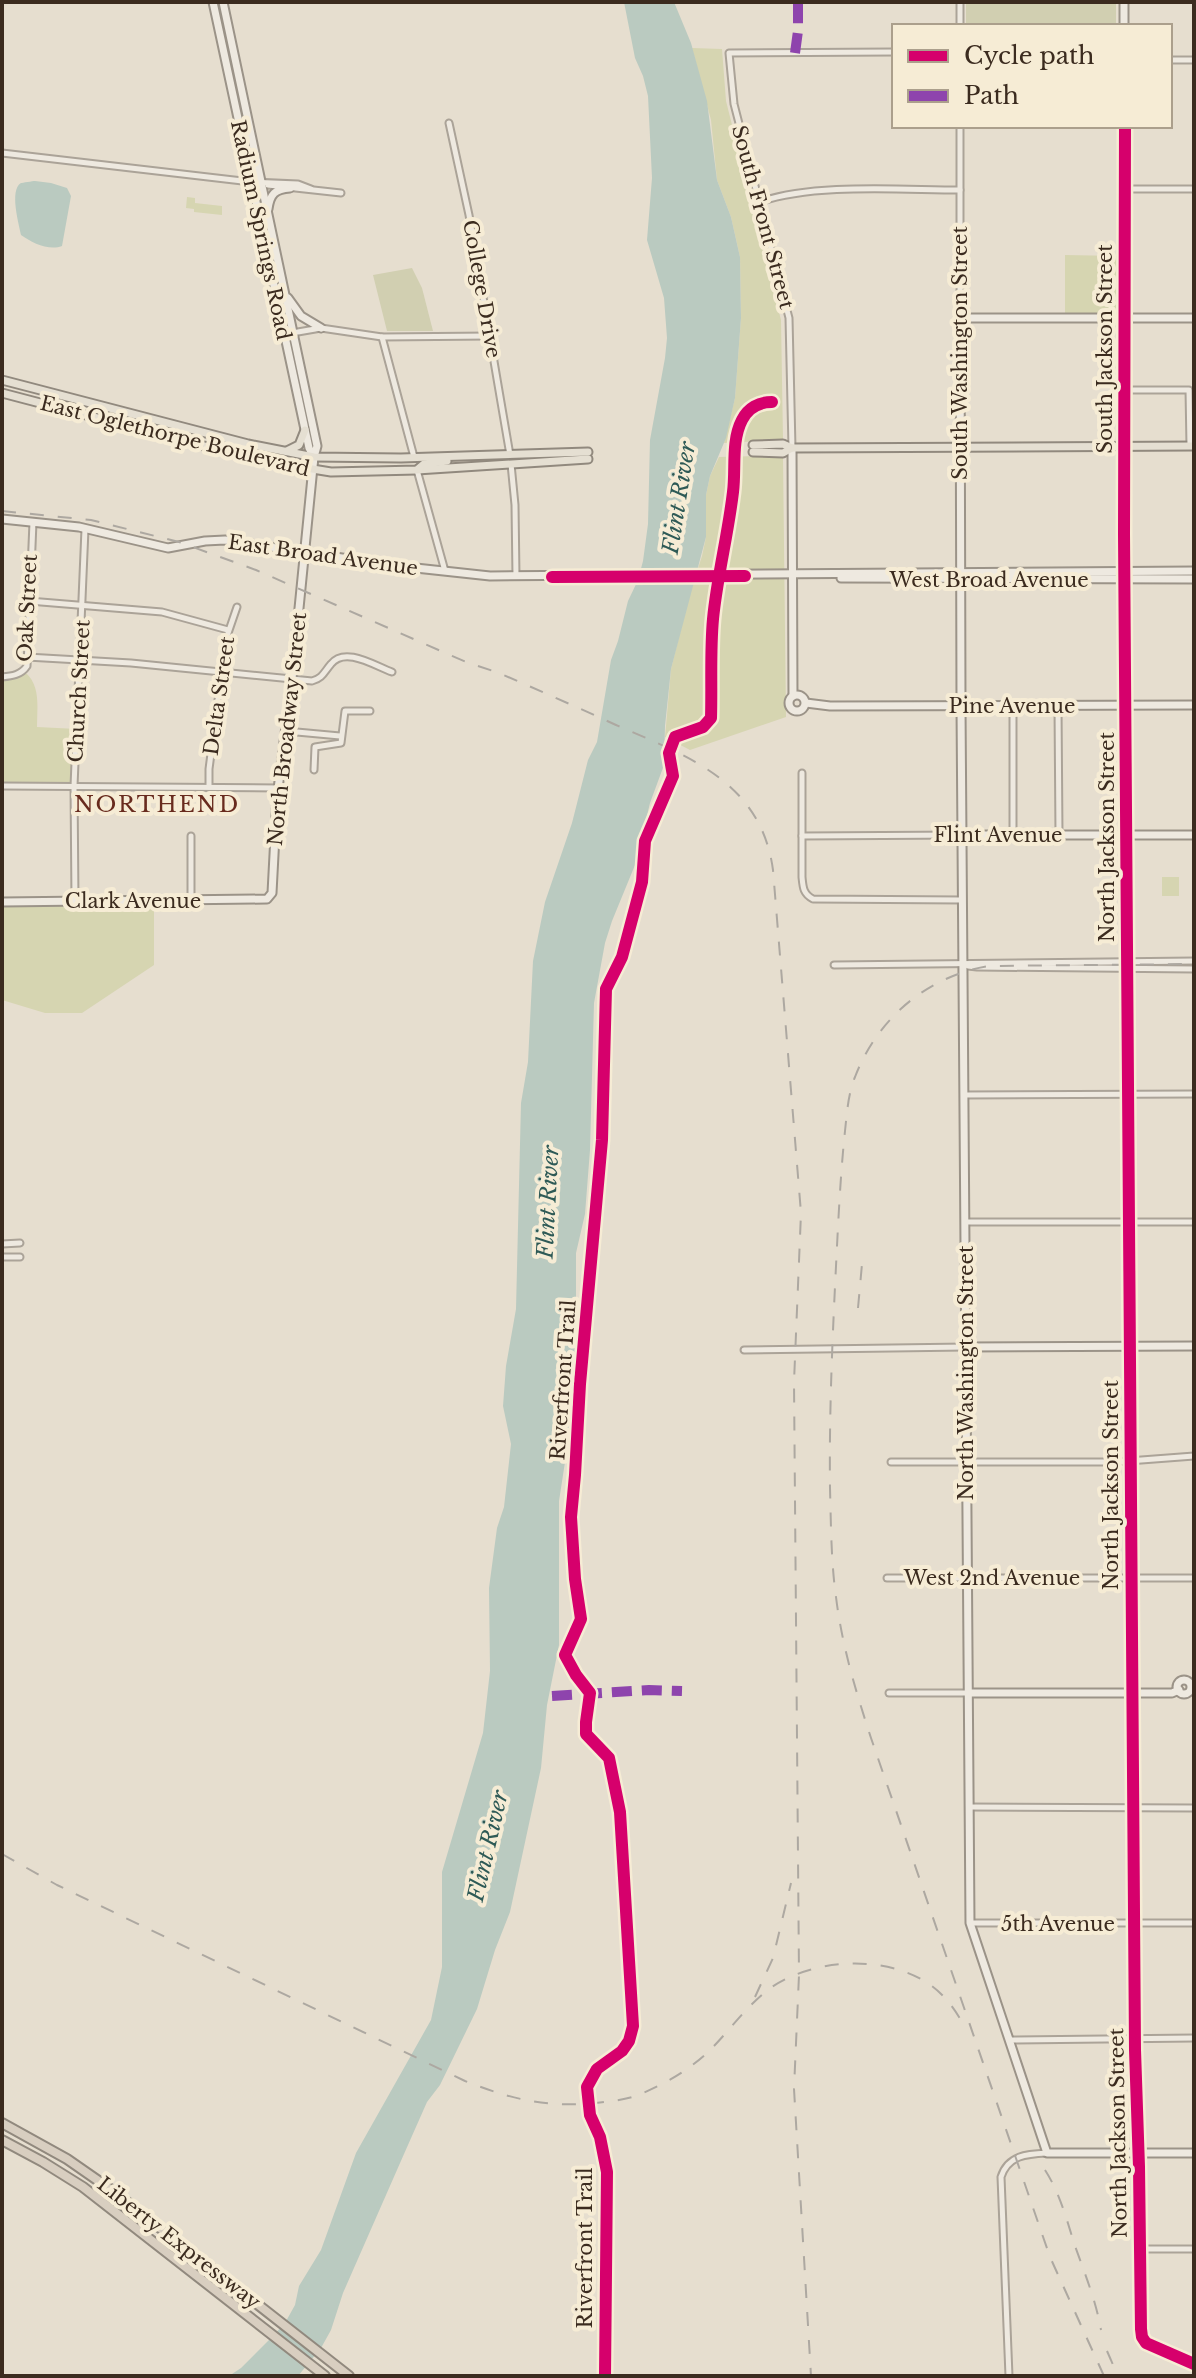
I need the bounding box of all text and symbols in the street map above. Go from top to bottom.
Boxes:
legend [892,24,1172,128]
text: Cycle path [964,41,1095,70]
text: Path [964,81,1019,110]
street label: Radium Springs Road [226,118,296,342]
street label: South Front Street [727,122,799,312]
street label: College Drive [458,218,506,360]
street label: South Washington Street [948,225,972,480]
street label: South Jackson Street [1093,244,1117,454]
street label: East Oglethorpe Boulevard [38,391,312,481]
water label: Flint River [657,439,701,557]
street label: East Broad Avenue [227,530,419,580]
street label: Oak Street [12,553,42,662]
street label: West Broad Avenue [888,568,1089,592]
street label: North Broadway Street [263,611,311,847]
street label: Church Street [63,619,95,763]
street label: Delta Street [199,635,239,757]
street label: Pine Avenue [949,694,1075,718]
street label: North Jackson Street [1095,731,1119,942]
district label: NORTHEND [74,791,240,818]
street label: Flint Avenue [933,823,1063,847]
street label: Clark Avenue [65,889,201,913]
water label: Flint River [532,1144,564,1260]
street label: North Washington Street [954,1245,978,1500]
street label: Riverfront Trail [545,1299,581,1461]
street label: North Jackson Street [1099,1379,1123,1590]
street label: West 2nd Avenue [903,1566,1080,1590]
water label: Flint River [462,1787,514,1905]
street label: 5th Avenue [1001,1912,1115,1936]
street label: North Jackson Street [1104,2027,1132,2238]
street label: Riverfront Trail [573,2168,597,2328]
street label: Liberty Expressway [93,2172,265,2314]

